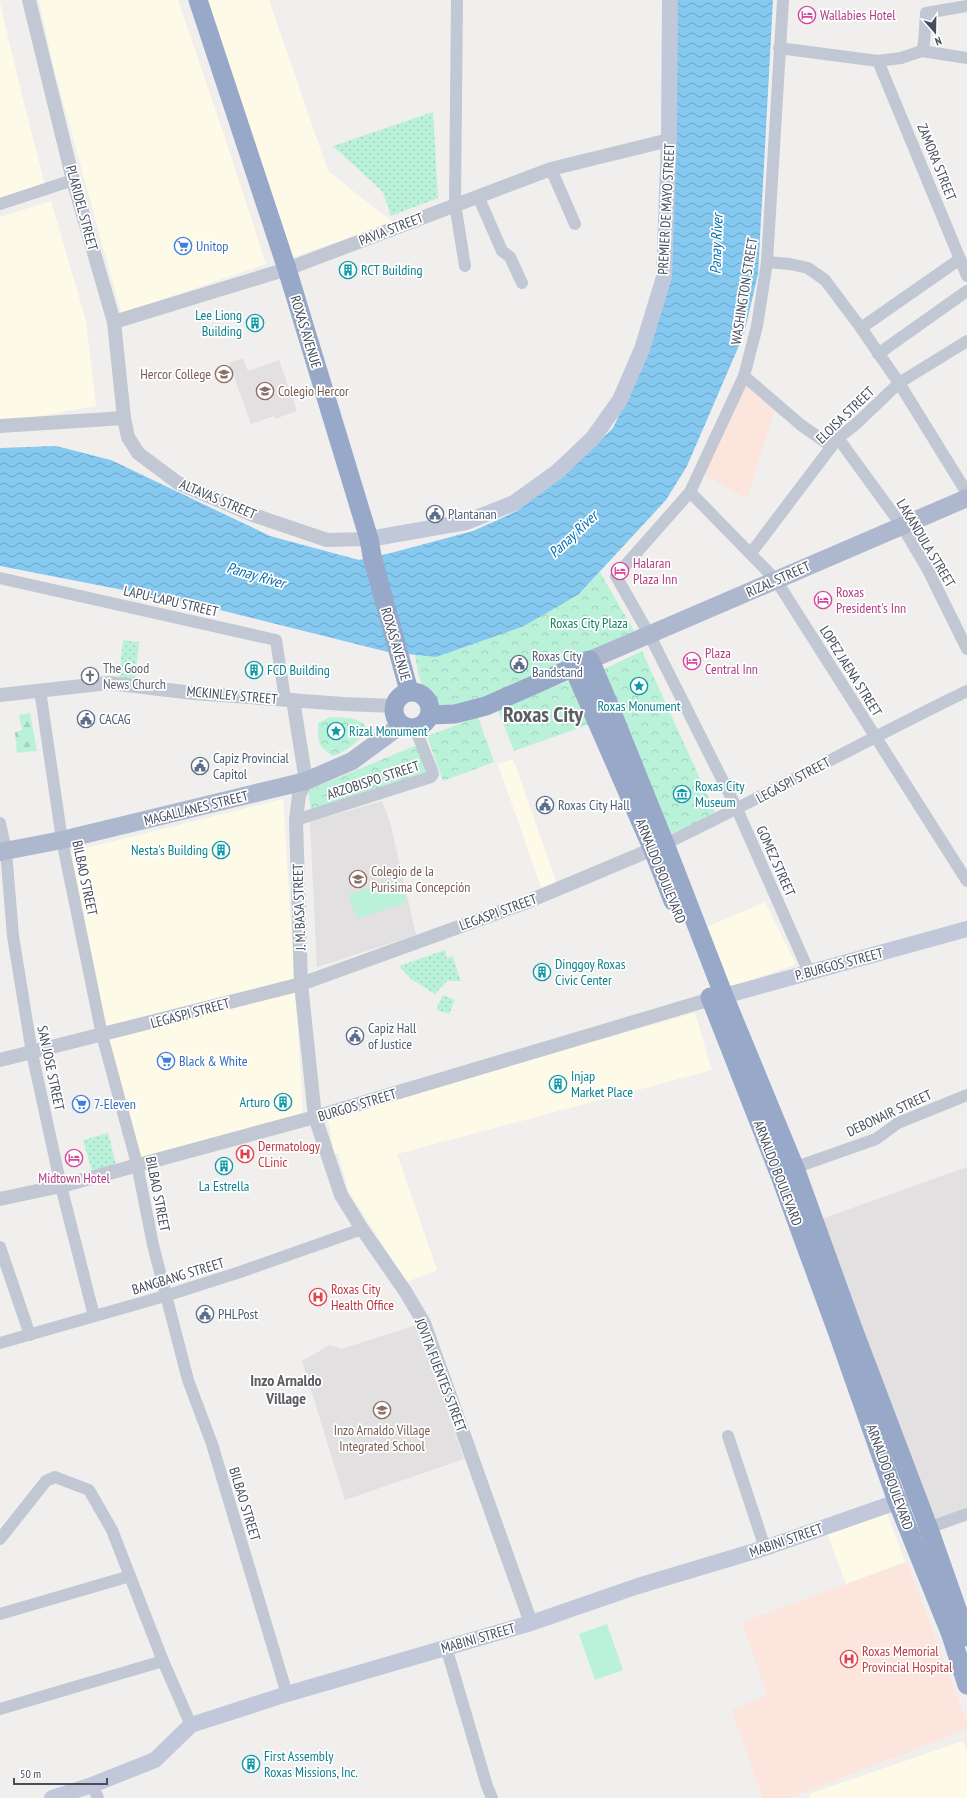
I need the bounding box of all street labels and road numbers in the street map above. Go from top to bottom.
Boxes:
street label: ZAMORA STREET [913,121,961,204]
street label: PREMIER DE MAYO STREET [654,142,678,275]
street label: PLARIDEL STREET [62,163,102,253]
street label: PAVIA STREET [356,208,427,250]
street label: WASHINGTON STREET [727,236,761,346]
street label: ROXAS AVENUE [286,294,326,370]
street label: ELOISA STREET [812,382,879,447]
street label: ALTAVAS STREET [177,475,260,523]
street label: LAKANDULA STREET [892,495,960,591]
street label: RIZAL STREET [743,557,813,601]
street label: LAPU-LAPU STREET [122,581,221,621]
street label: ROXAS AVENUE [377,605,415,683]
street label: LOPEZ JAENA STREET [816,622,886,720]
street label: MCKINLEY STREET [186,682,279,708]
street label: LEGASPI STREET [753,753,834,807]
street label: ARZOBISPO STREET [324,756,422,803]
street label: MAGALLANES STREET [142,786,251,830]
street label: ARNALDO BOULEVARD [632,816,690,926]
street label: GOMEZ STREET [752,823,800,900]
street label: BILBAO STREET [68,839,102,918]
street label: J. M. BASA STREET [288,863,310,952]
street label: LEGASPI STREET [457,889,540,934]
street label: P. BURGOS STREET [793,943,886,984]
street label: LEGASPI STREET [148,994,232,1032]
street label: SAN JOSE STREET [33,1024,69,1113]
street label: BURGOS STREET [316,1084,399,1125]
street label: DEBONAIR STREET [844,1085,935,1141]
street label: ARNALDO BOULEVARD [750,1118,806,1228]
street label: BILBAO STREET [142,1155,174,1234]
street label: BANGBANG STREET [130,1253,227,1299]
street label: JOVITA FUENTES STREET [411,1315,471,1435]
street label: ARNALDO BOULEVARD [863,1422,917,1532]
street label: BILBAO STREET [225,1465,265,1544]
street label: MABINI STREET [747,1519,826,1561]
street label: MABINI STREET [439,1619,518,1657]

